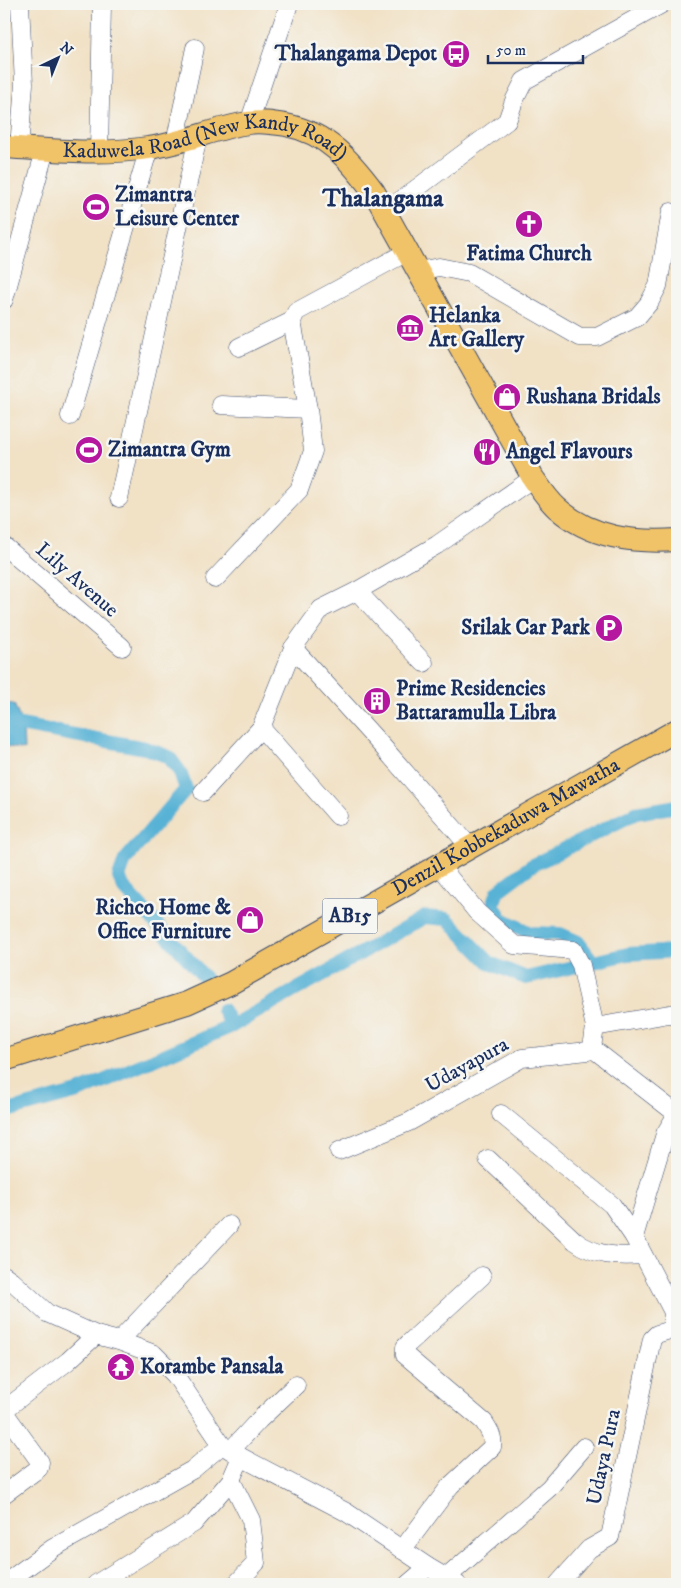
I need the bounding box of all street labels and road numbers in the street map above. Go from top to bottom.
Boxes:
street label: Kaduwela Road (New Kandy Road) [62,109,353,166]
street label: Lily Avenue [30,537,124,623]
street label: Denzil Kobbekaduwa Mawatha [387,752,624,902]
road number: AB15 [322,898,378,934]
street label: Udayapura [421,1031,513,1099]
street label: Udaya Pura [581,1407,627,1507]

